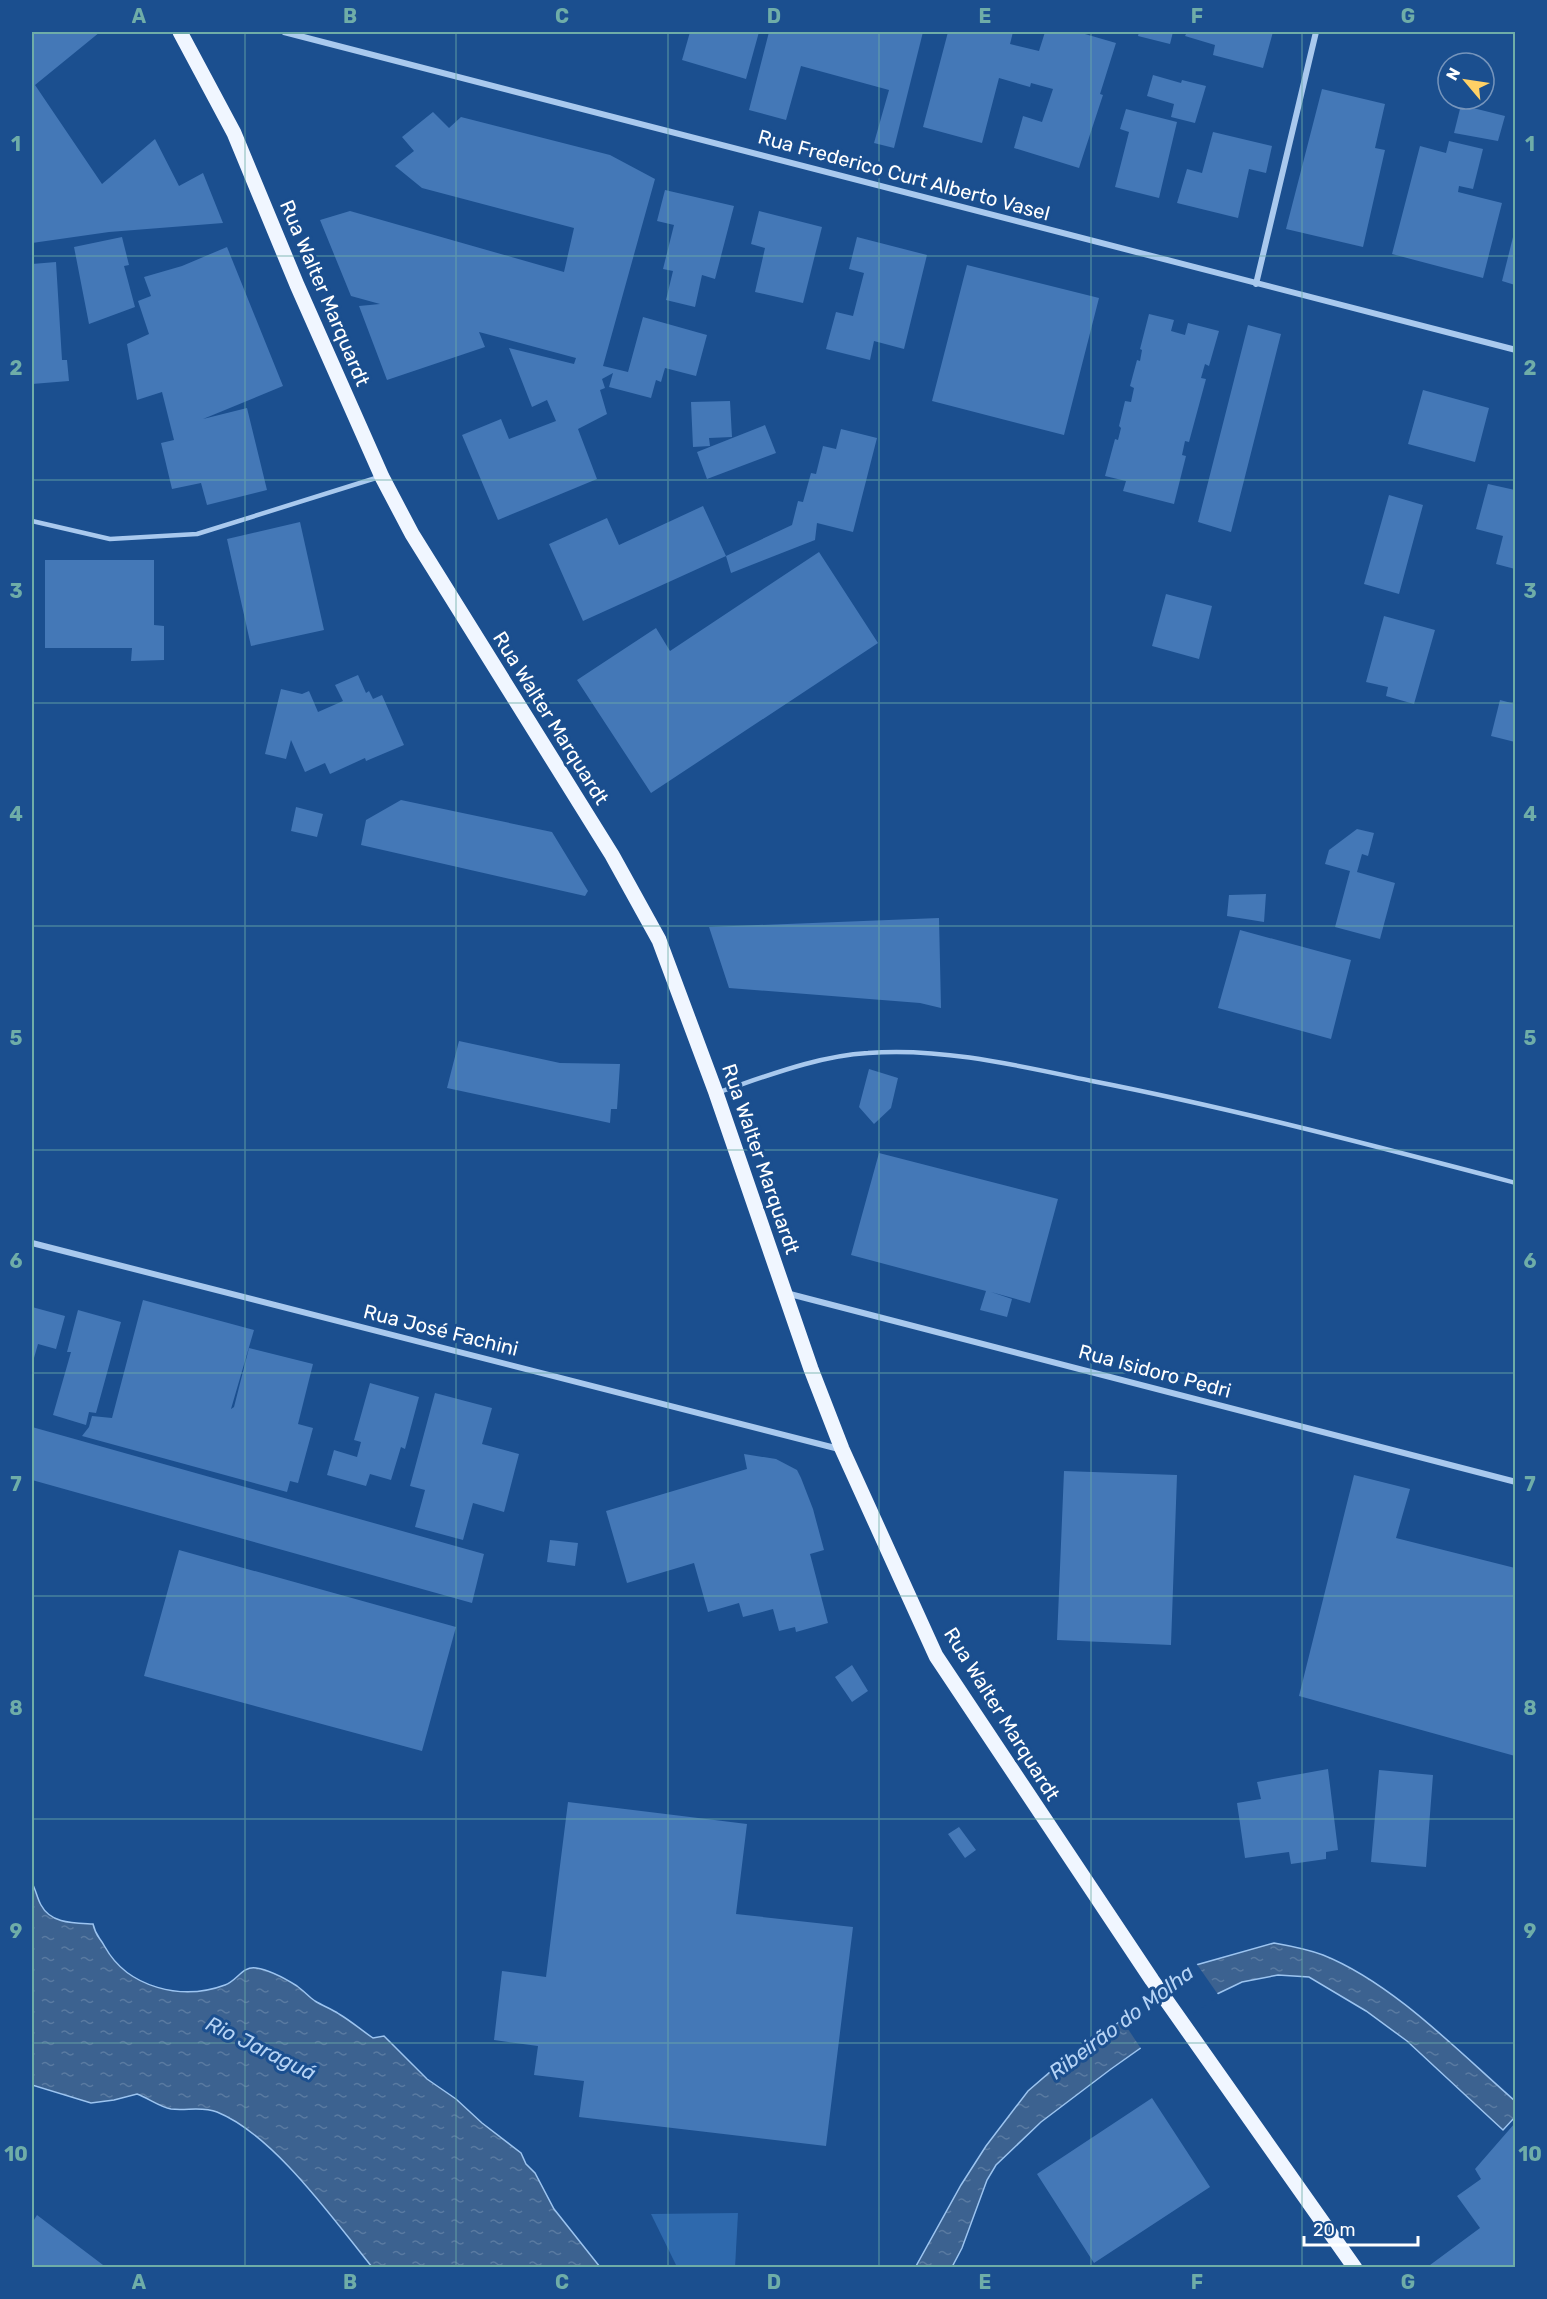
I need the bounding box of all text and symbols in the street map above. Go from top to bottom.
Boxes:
text: A [132,4,147,28]
text: B [343,4,357,28]
text: C [555,4,569,28]
text: D [767,4,781,28]
text: E [979,4,991,28]
text: F [1191,4,1203,28]
text: G [1401,4,1415,28]
north arrow [1436,51,1496,111]
text: N [1442,64,1464,84]
street label: Rua Frederico Curt Alberto Vasel [755,124,1053,226]
text: 1 [11,132,21,156]
text: 1 [1525,132,1535,156]
street label: Rua Walter Marquardt [275,196,375,390]
text: 2 [10,356,23,380]
text: 2 [1524,356,1537,380]
text: 3 [9,579,23,603]
text: 3 [1523,579,1537,603]
street label: Rua Walter Marquardt [488,627,614,809]
text: 4 [9,802,23,826]
text: 4 [1523,802,1537,826]
text: 5 [10,1026,23,1050]
text: 5 [1524,1026,1537,1050]
street label: Rua Walter Marquardt [717,1061,805,1257]
text: 6 [9,1249,23,1273]
text: 6 [1523,1249,1537,1273]
street label: Rua José Fachini [361,1299,521,1361]
street label: Rua Isidoro Pedri [1076,1339,1234,1403]
text: 7 [10,1472,22,1496]
text: 7 [1524,1472,1536,1496]
street label: Rua Walter Marquardt [939,1623,1065,1805]
text: 8 [9,1696,23,1720]
text: 8 [1523,1696,1537,1720]
text: 9 [10,1919,23,1943]
text: 9 [1524,1919,1537,1943]
water label: Ribeirão do Molha [1044,1959,1198,2085]
water label: Rio Jaraguá [202,2011,320,2085]
text: 10 [4,2142,28,2166]
text: 10 [1518,2142,1542,2166]
scale bar [1304,2209,1418,2247]
text: 20 m [1313,2219,1355,2241]
text: A [132,2270,147,2294]
text: B [343,2270,357,2294]
text: C [555,2270,569,2294]
text: D [767,2270,781,2294]
text: E [979,2270,991,2294]
text: F [1191,2270,1203,2294]
text: G [1401,2270,1415,2294]

